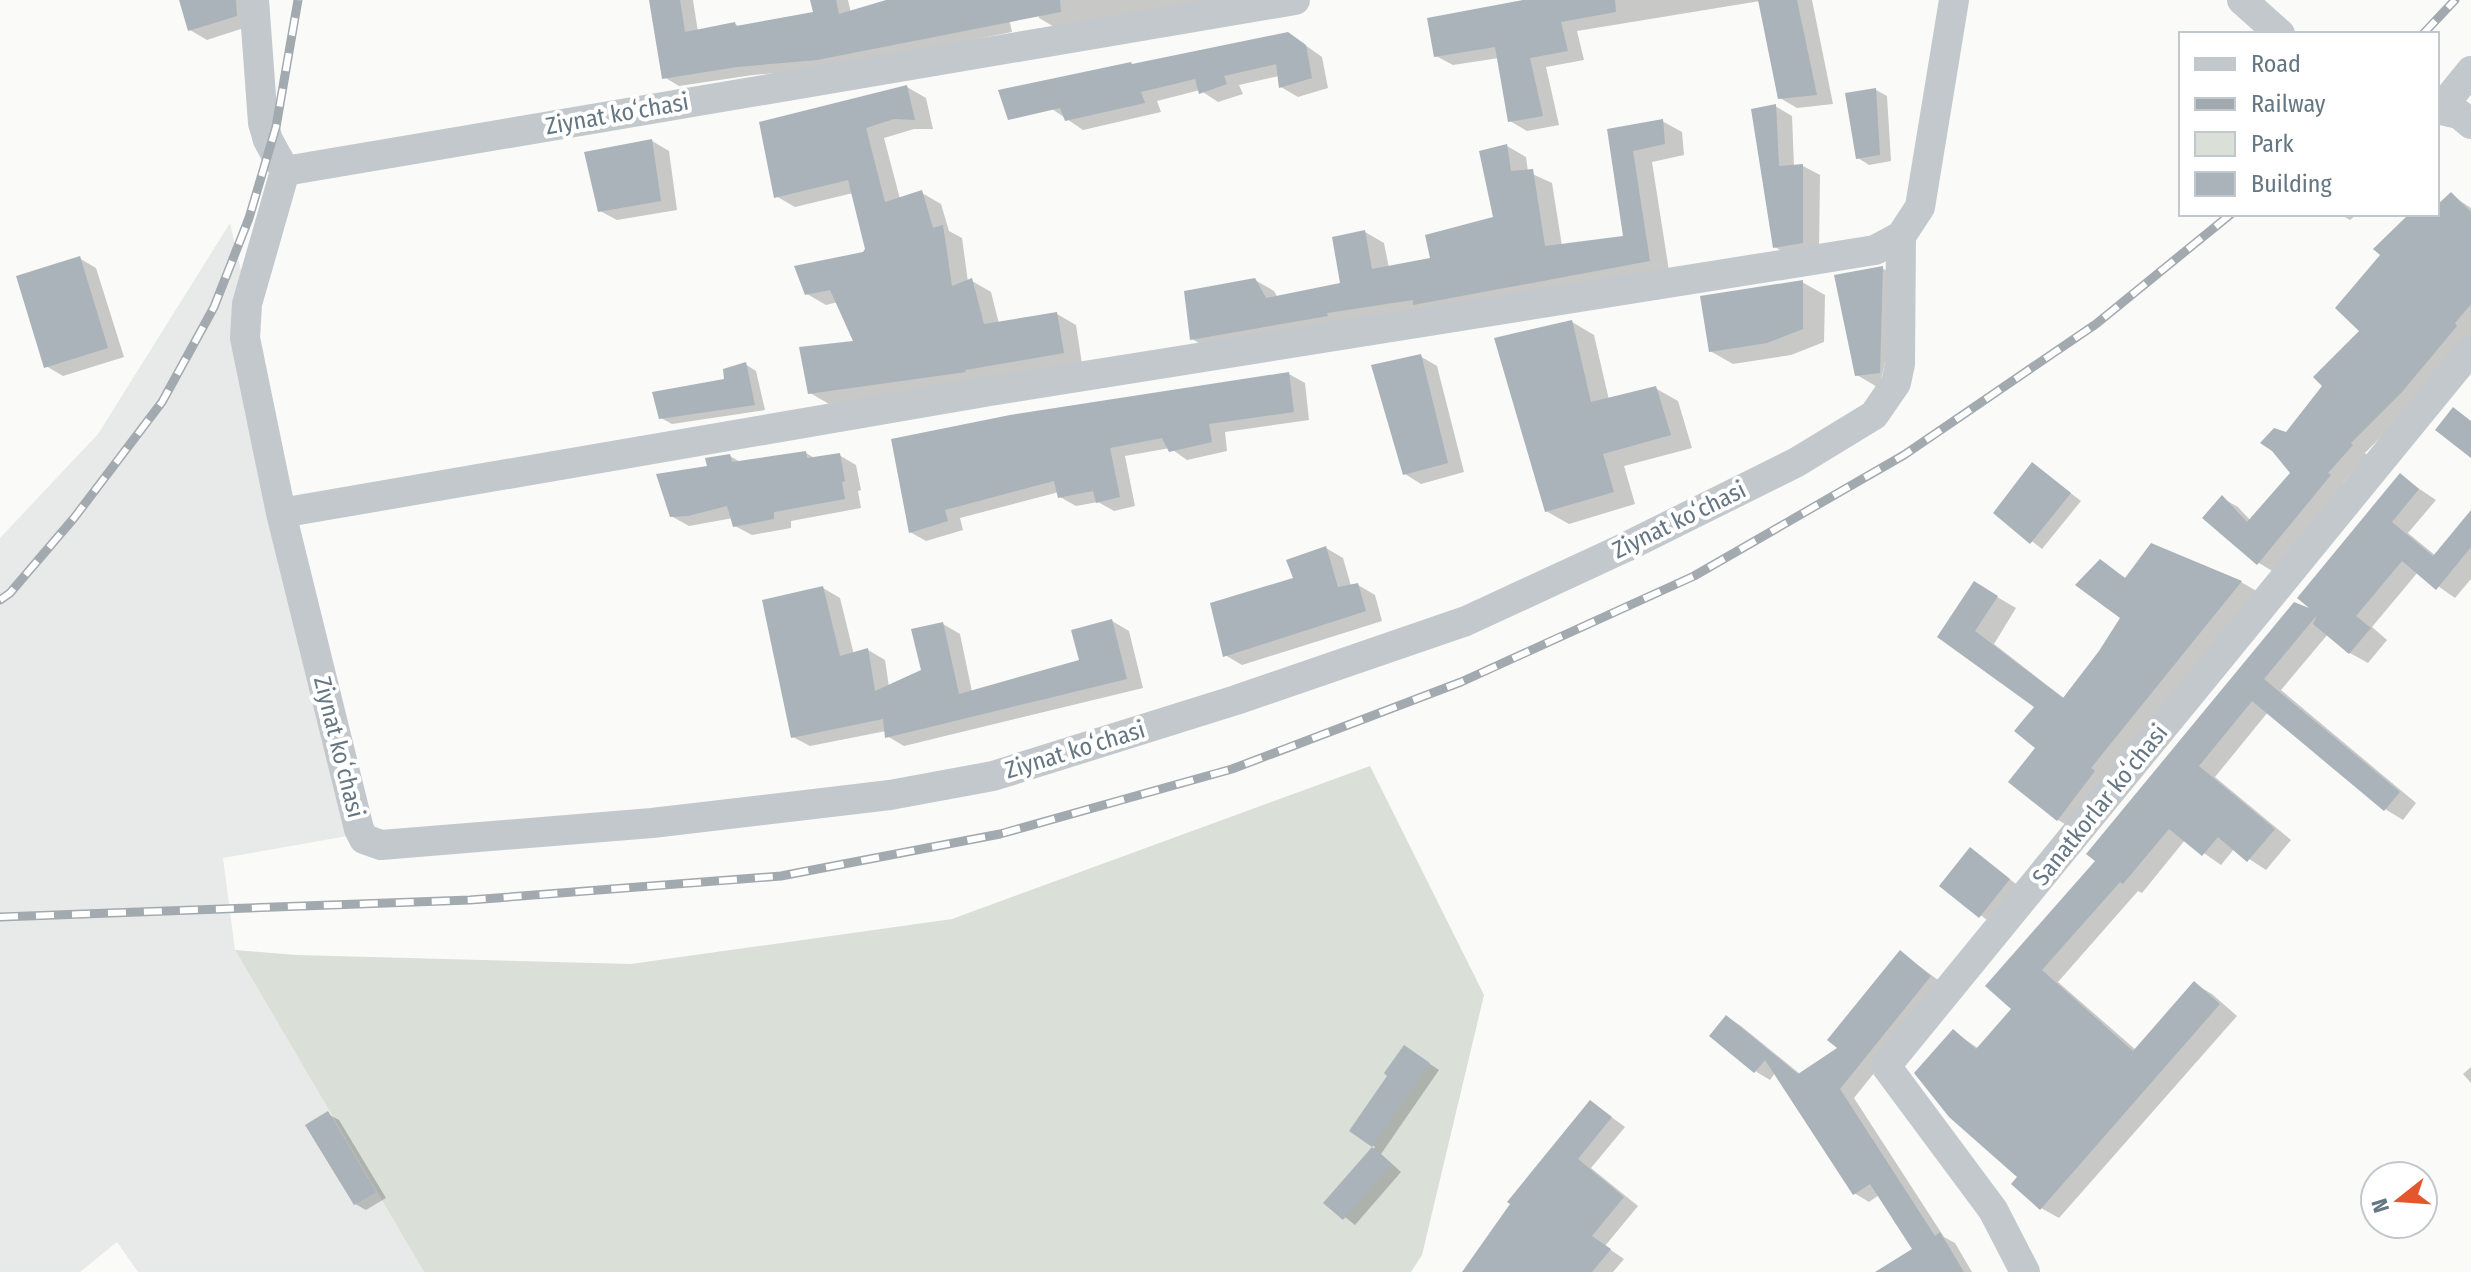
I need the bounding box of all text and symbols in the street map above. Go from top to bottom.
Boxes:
legend [2179,32,2439,216]
text: Road [2251,50,2301,78]
street label: Ziynat koʻchasi [543,88,691,140]
text: Railway [2251,90,2326,118]
text: Park [2251,130,2294,158]
text: Building [2251,170,2333,198]
street label: Ziynat koʻchasi [1608,476,1750,564]
street label: Ziynat koʻchasi [308,673,370,821]
street label: Ziynat koʻchasi [1002,715,1148,785]
street label: Sanatkorlar koʻchasi [2027,719,2173,891]
north arrow [2359,1160,2439,1240]
text: N [2366,1195,2395,1216]

